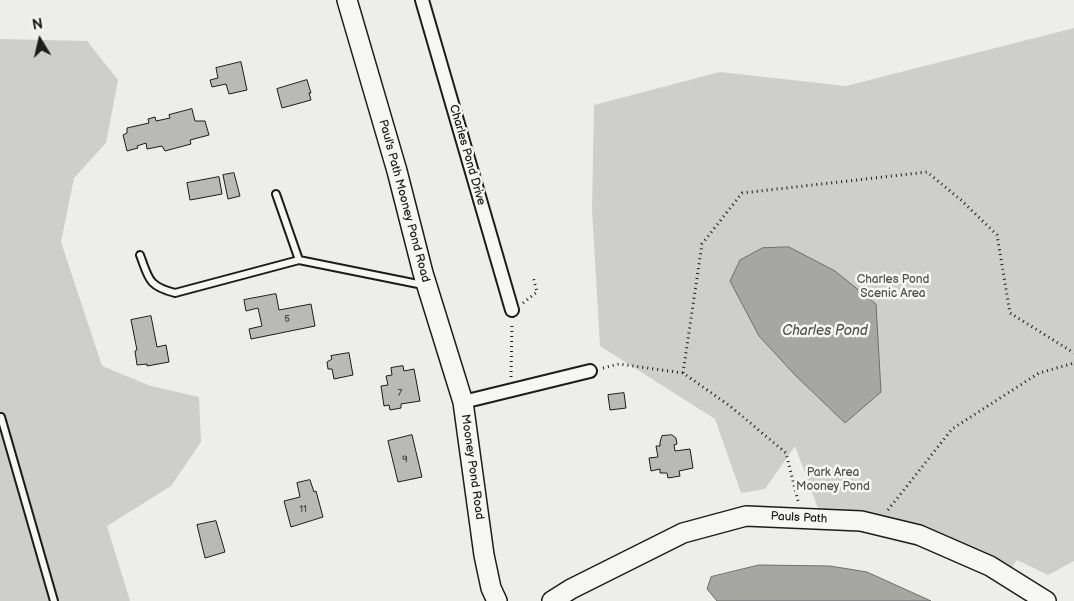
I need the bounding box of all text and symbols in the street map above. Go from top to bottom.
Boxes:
north arrow [15,15,65,65]
text: N [31,15,44,34]
street label: Charles Pond Drive [446,103,488,207]
street label: Paul's Path Mooney Pond Road [375,118,433,284]
park label: Charles Pond Scenic Area [857,273,929,301]
house number: 5 [284,313,290,325]
water label: Charles Pond [782,323,868,339]
house number: 7 [398,387,402,399]
street label: Mooney Pond Road [457,413,487,521]
house number: 9 [402,453,408,465]
park label: Park Area Mooney Pond [796,466,870,494]
house number: 11 [299,503,307,515]
street label: Pauls Path [770,509,828,527]

